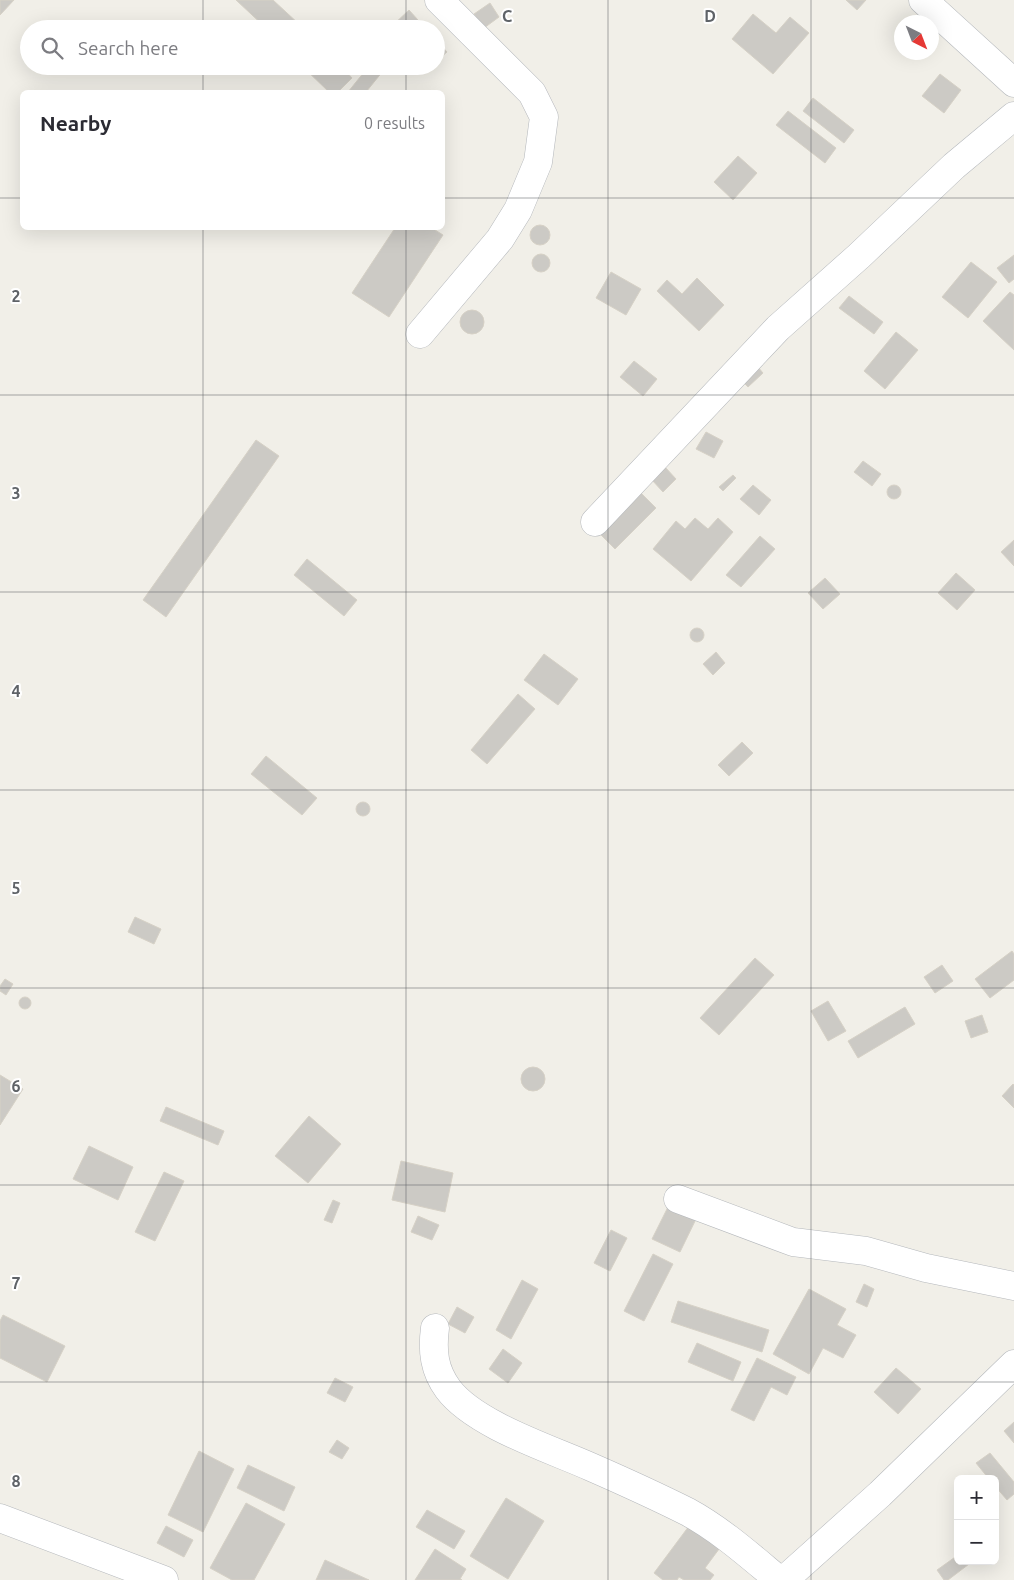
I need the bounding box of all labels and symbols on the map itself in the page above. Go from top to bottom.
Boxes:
text: C [502,7,512,25]
text: D [704,7,716,25]
north arrow [894,15,939,60]
text: 2 [11,287,21,305]
text: 3 [11,484,21,502]
text: 4 [11,682,21,700]
text: 5 [11,879,21,897]
text: 6 [11,1077,21,1095]
text: 7 [11,1274,21,1292]
text: 8 [11,1472,21,1490]

